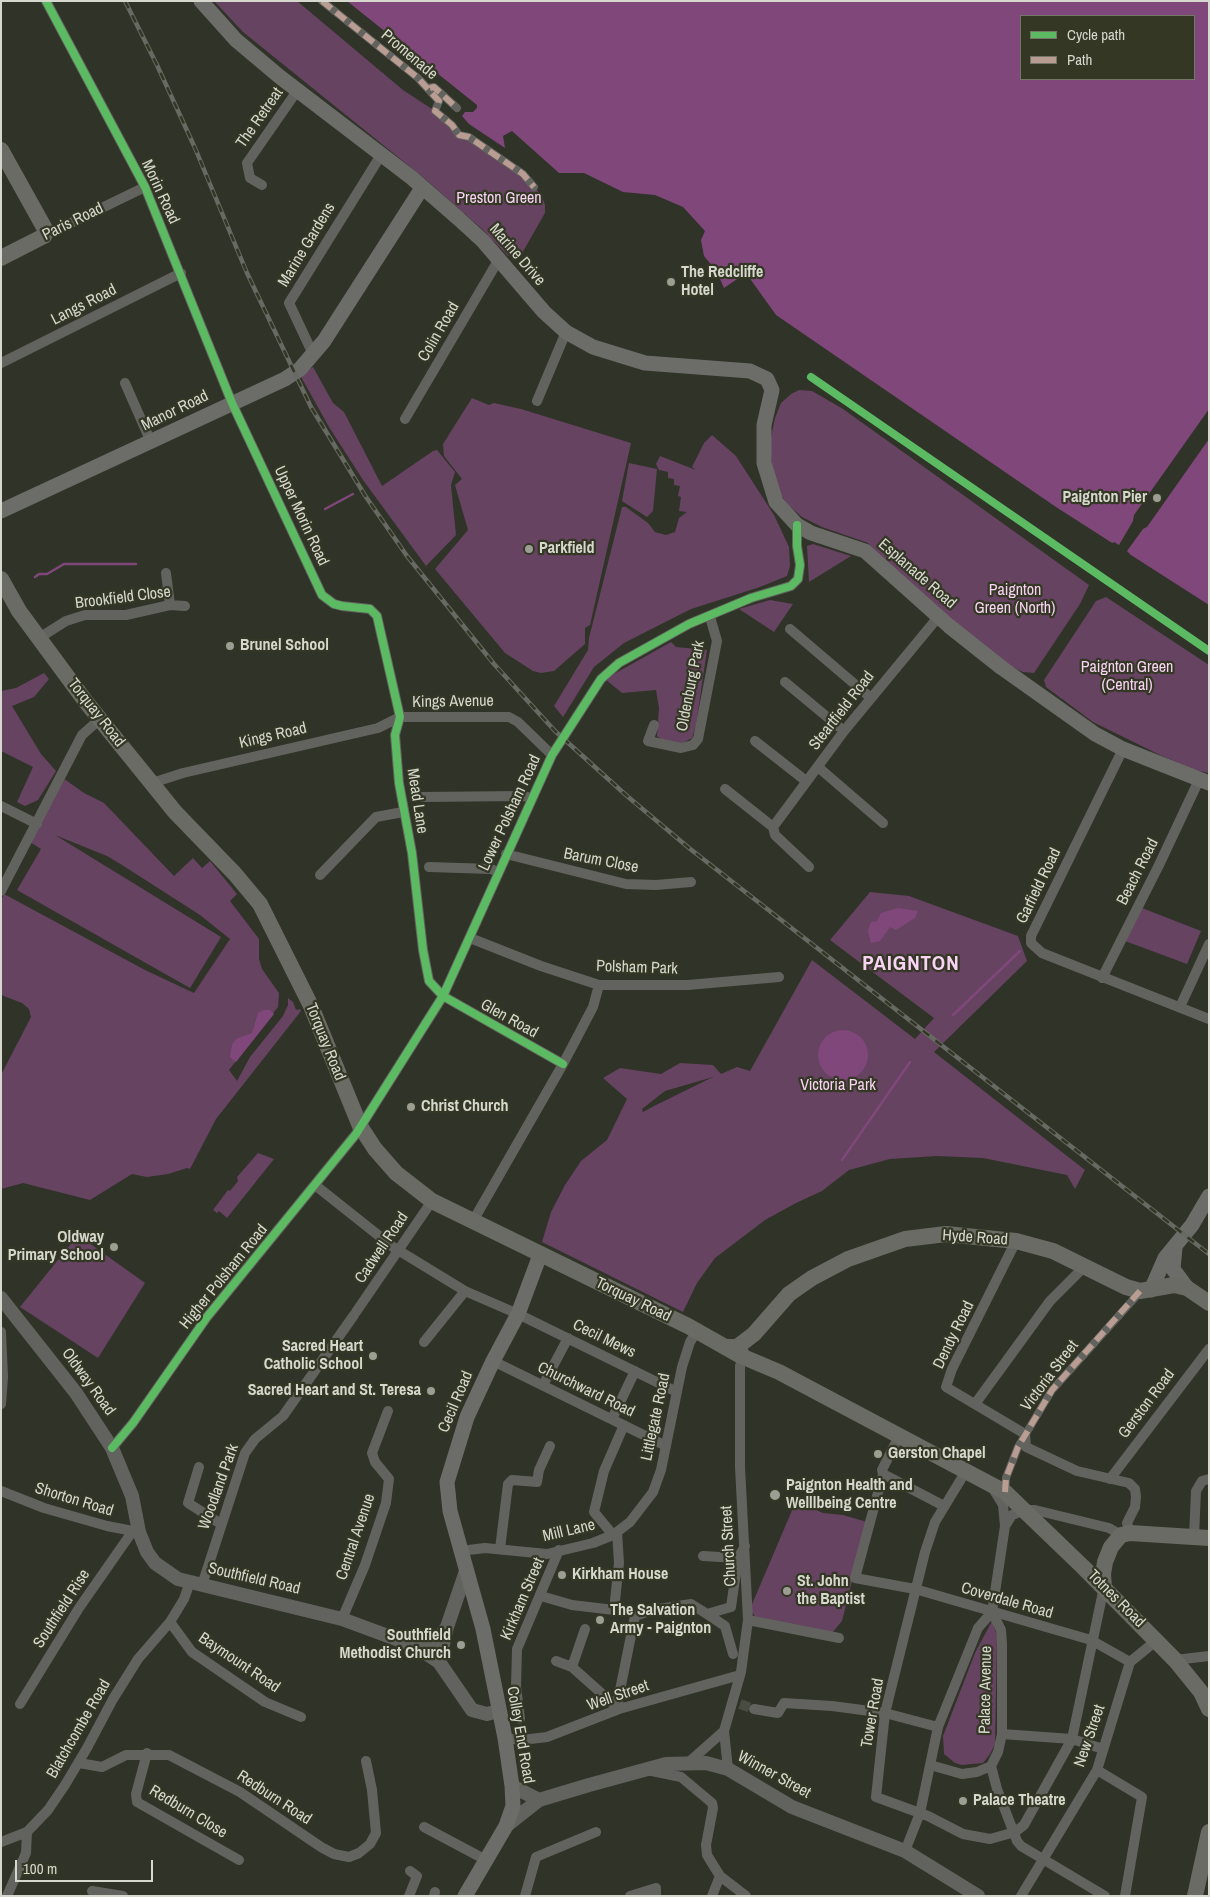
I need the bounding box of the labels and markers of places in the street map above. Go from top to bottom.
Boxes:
place label: The Redcliffe Hotel [681,263,763,301]
marker: The Redcliffe Hotel [665,276,677,288]
place label: Paignton Pier [1062,488,1147,508]
marker: Paignton Pier [1151,492,1163,504]
place label: Parkfield [539,539,594,559]
marker: Parkfield [523,543,535,555]
place label: Brunel School [240,636,329,656]
marker: Brunel School [224,640,236,652]
place label: Christ Church [421,1097,508,1117]
marker: Christ Church [405,1101,417,1113]
place label: Oldway Primary School [8,1228,104,1266]
marker: Oldway Primary School [108,1241,120,1253]
place label: Sacred Heart Catholic School [264,1337,363,1375]
marker: Sacred Heart Catholic School [367,1350,379,1362]
place label: Sacred Heart and St. Teresa [248,1381,421,1401]
marker: Sacred Heart and St. Teresa [425,1385,437,1397]
place label: Gerston Chapel [888,1444,986,1464]
marker: Gerston Chapel [872,1448,884,1460]
place label: Paignton Health and Welllbeing Centre [786,1476,913,1514]
marker: Paignton Health and Welllbeing Centre [768,1488,782,1502]
place label: Kirkham House [572,1565,668,1585]
marker: Kirkham House [556,1569,568,1581]
place label: St. John the Baptist [797,1572,865,1610]
marker: St. John the Baptist [781,1585,793,1597]
place label: The Salvation Army - Paignton [610,1601,711,1639]
marker: The Salvation Army - Paignton [594,1614,606,1626]
place label: Southfield Methodist Church [339,1626,451,1664]
marker: Southfield Methodist Church [455,1639,467,1651]
place label: Palace Theatre [973,1791,1066,1811]
marker: Palace Theatre [957,1795,969,1807]

